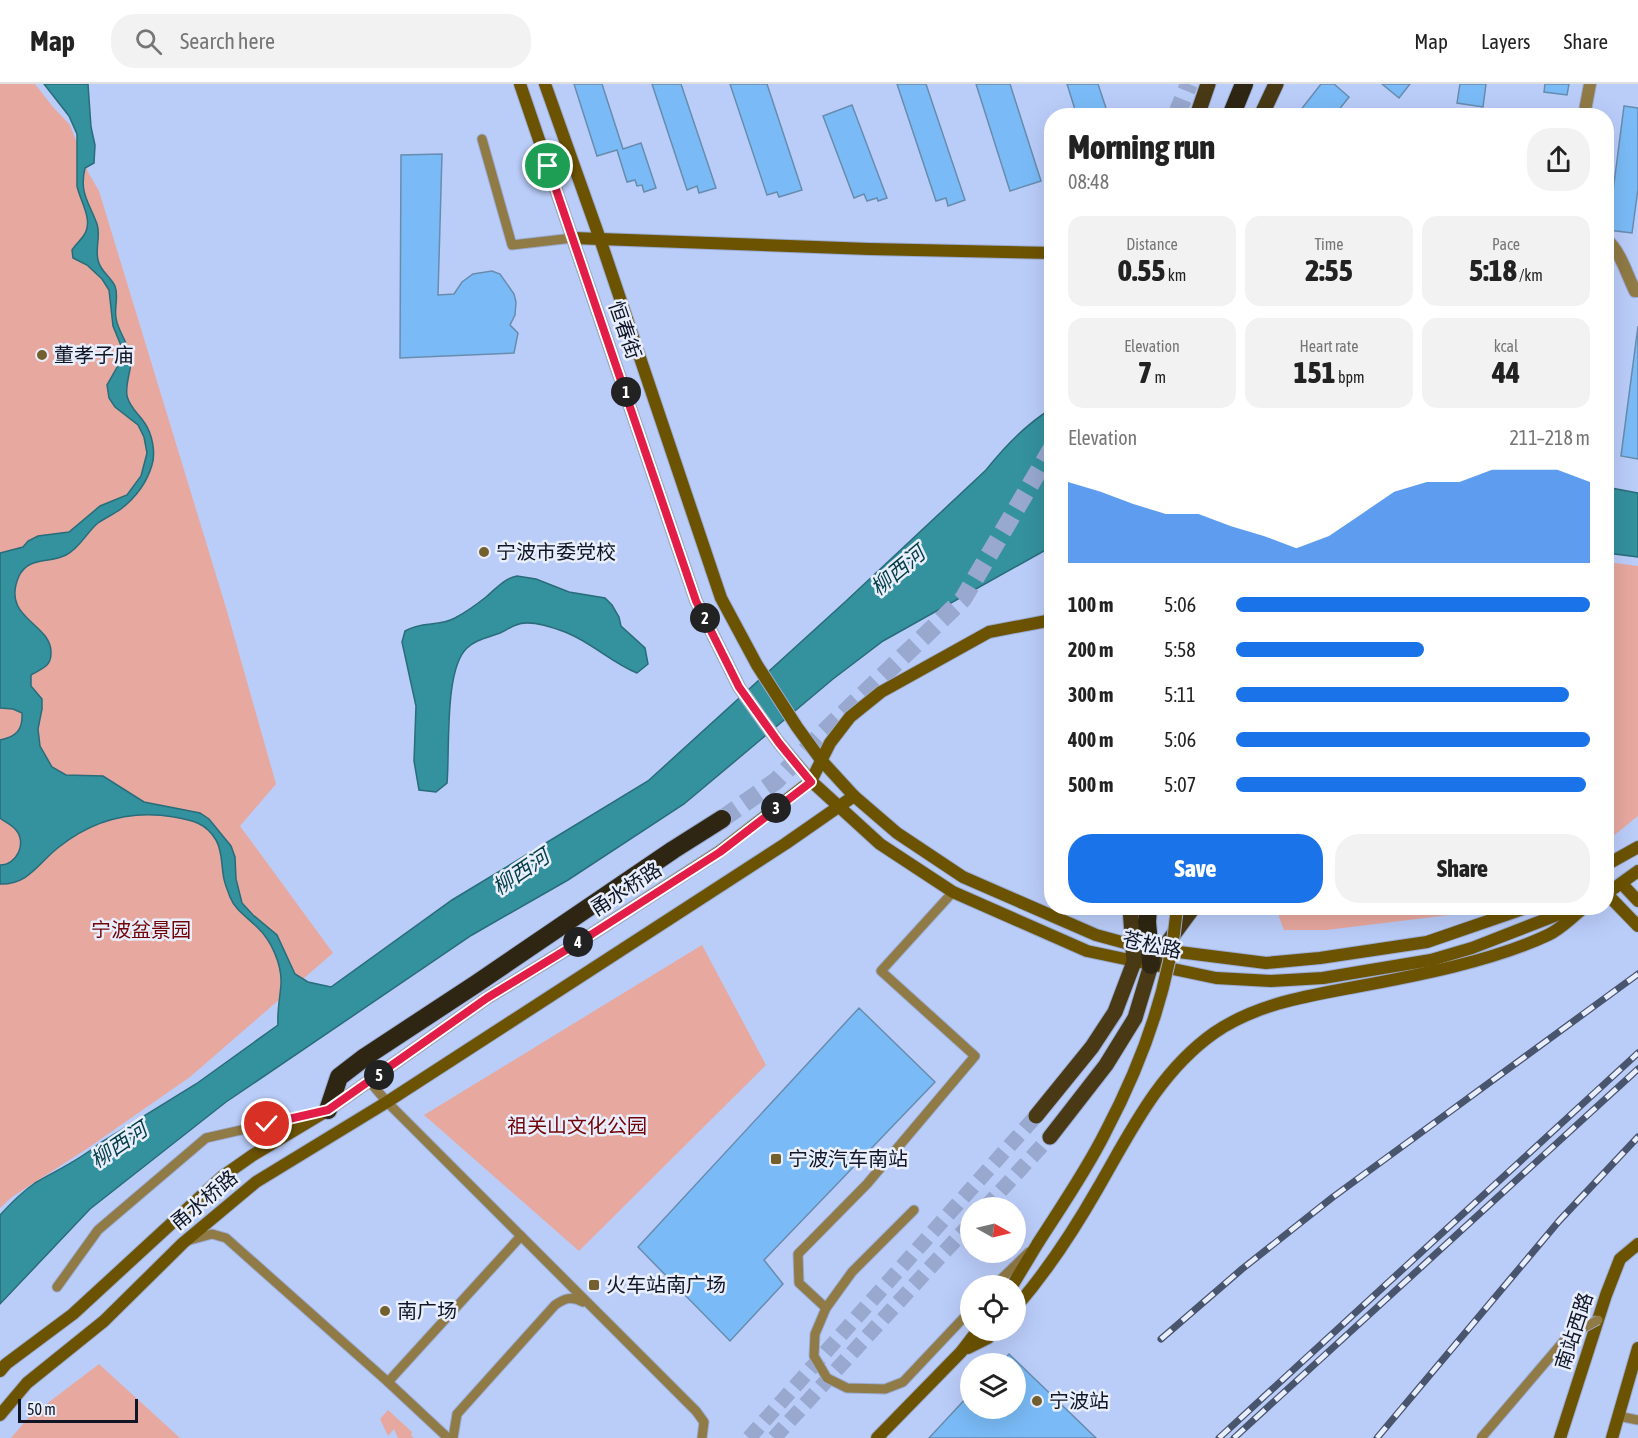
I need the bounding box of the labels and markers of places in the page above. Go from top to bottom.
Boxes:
pin [522,140,573,191]
place label: 董孝子庙 [54,343,134,366]
marker: 董孝子庙 [35,348,49,362]
pin: 1 [611,377,641,407]
place label: 宁波市委党校 [496,540,616,563]
marker: 宁波市委党校 [477,545,491,559]
pin: 2 [690,603,720,633]
pin: 3 [761,793,791,823]
pin: 4 [563,927,593,957]
pin: 5 [364,1060,394,1090]
pin [241,1098,292,1149]
place label: 宁波汽车南站 [788,1147,908,1170]
marker: 宁波汽车南站 [769,1152,783,1166]
place label: 火车站南广场 [606,1273,726,1296]
marker: 火车站南广场 [587,1278,601,1292]
place label: 南广场 [397,1299,457,1322]
marker: 南广场 [378,1304,392,1318]
place label: 宁波站 [1049,1389,1109,1412]
marker: 宁波站 [1030,1394,1044,1408]

